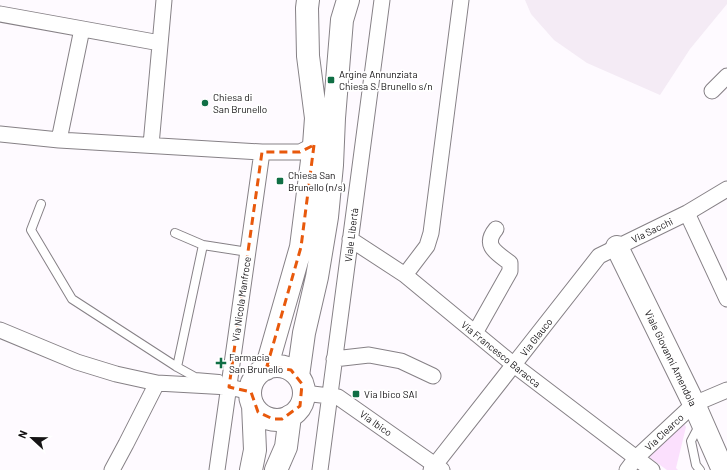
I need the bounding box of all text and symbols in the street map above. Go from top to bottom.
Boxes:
place label: Argine Annunziata Chiesa S. Brunello s/n [339,68,433,92]
marker: Argine Annunziata Chiesa S. Brunello s/n [326,75,336,85]
place label: Chiesa di San Brunello [213,91,267,115]
marker: Chiesa di San Brunello [200,98,210,108]
place label: Chiesa San Brunello (n/s) [288,169,346,193]
marker: Chiesa San Brunello (n/s) [275,176,285,186]
street label: Viale Libertà [342,207,360,263]
street label: Via Sacchi [629,215,675,245]
street label: Via Nicola Manfroce [229,256,253,342]
street label: Viale Giovanni Amendola [642,308,700,408]
street label: Via Glauco [517,316,555,358]
street label: Via Francesco Baracca [459,318,543,390]
place label: Farmacia San Brunello [229,351,283,375]
marker: Farmacia San Brunello [216,358,226,368]
place label: Via Ibico SAI [364,388,417,400]
marker: Via Ibico SAI [351,389,361,399]
street label: Via Ibico [357,408,395,438]
street label: Via Clearco [642,411,686,453]
north arrow [12,418,52,458]
text: N [15,428,30,440]

